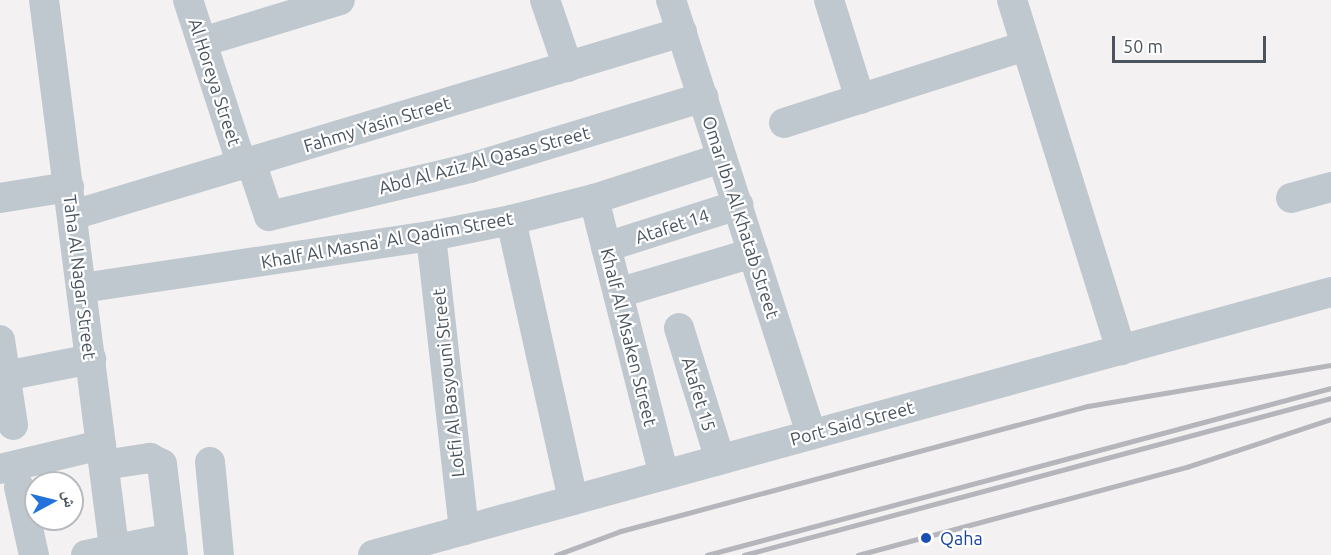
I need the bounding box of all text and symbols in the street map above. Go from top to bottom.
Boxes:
street label: Al Horeya Street [184,16,246,148]
scale bar [1115,24,1270,62]
text: 50 m [1123,36,1163,56]
street label: Fahmy Yasin Street [301,91,453,157]
street label: Omar Ibn Al Khatab Street [698,113,784,321]
street label: Abd Al Aziz Al Qasas Street [376,121,592,199]
street label: Taha Al Nagar Street [59,193,101,361]
street label: Atafet 14 [632,204,712,248]
street label: Khalf Al Masna' Al Qadim Street [259,207,515,273]
street label: Khalf Al Msaken Street [596,246,662,428]
street label: Lotfi Al Basyouni Street [427,288,469,478]
street label: Atafet 15 [678,354,720,434]
street label: Port Said Street [788,396,916,450]
north arrow [24,471,84,531]
text: ش [60,490,80,509]
place label: Qaha [940,527,983,549]
marker: Qaha [917,529,935,547]

